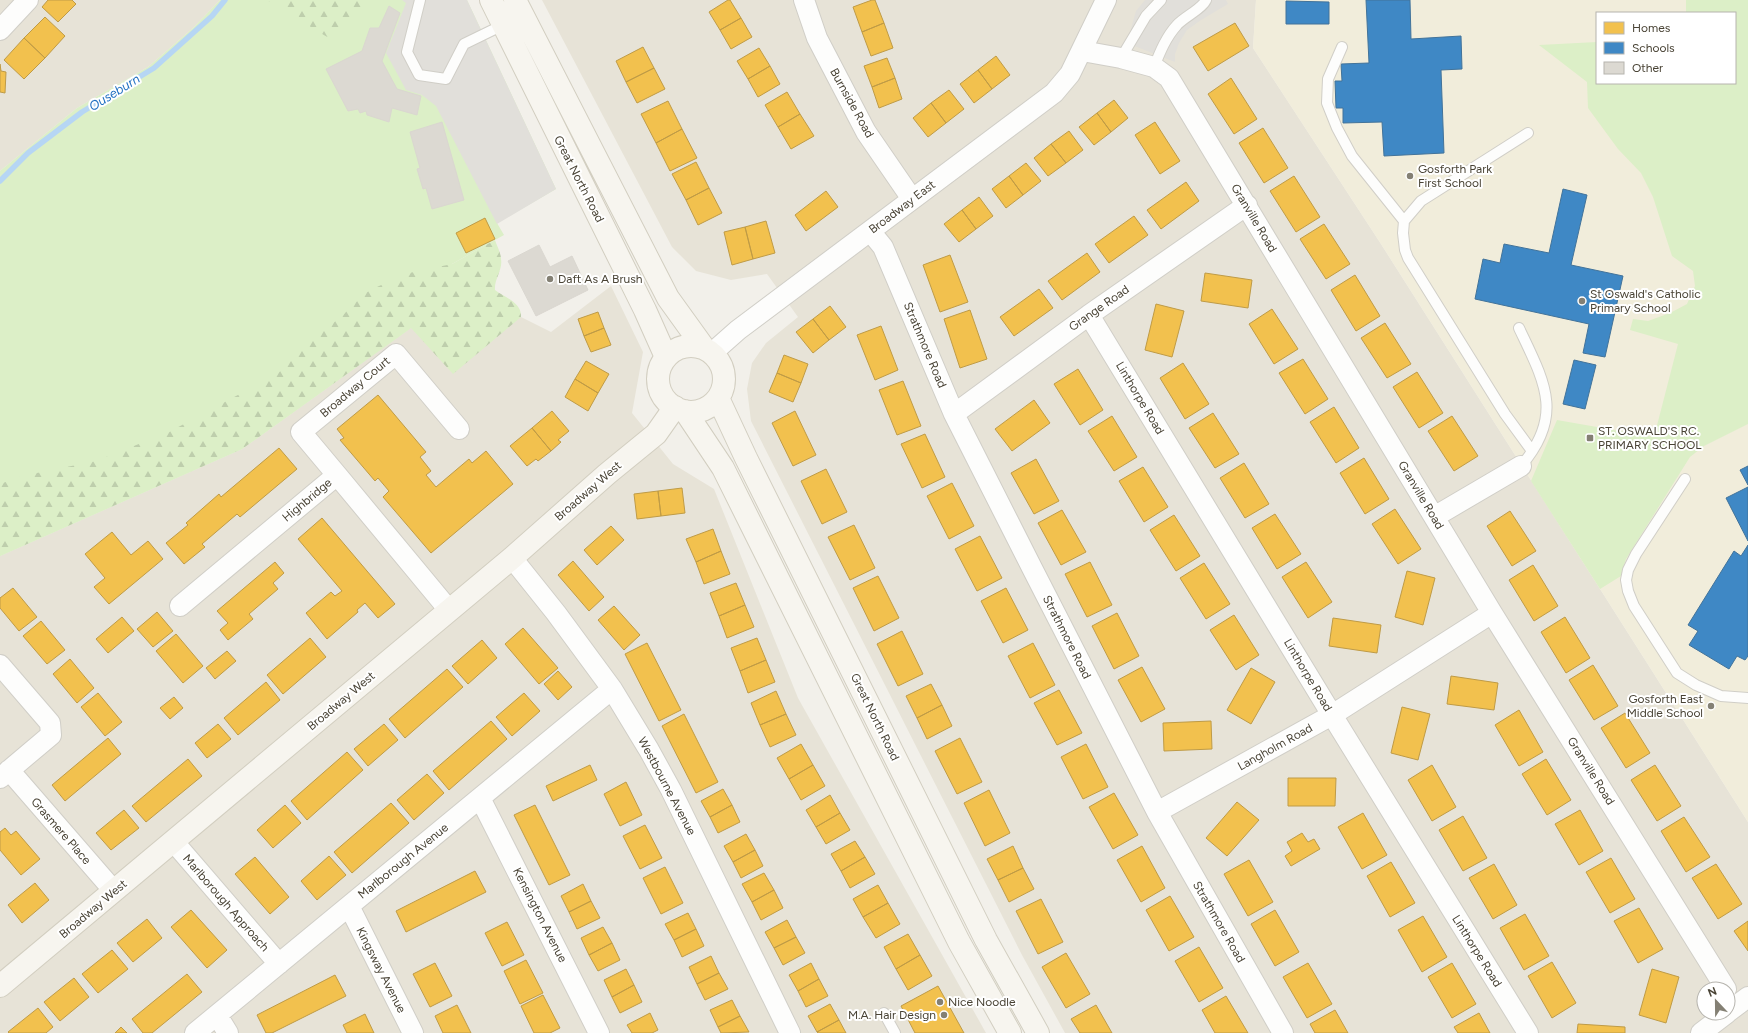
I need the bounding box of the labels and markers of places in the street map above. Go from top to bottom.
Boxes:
place label: Gosforth Park First School [1418,162,1492,190]
marker: Gosforth Park First School [1405,171,1415,181]
place label: Daft As A Brush [558,272,643,286]
marker: Daft As A Brush [545,274,555,284]
place label: St Oswald's Catholic Primary School [1590,287,1701,315]
marker: St Oswald's Catholic Primary School [1577,296,1587,306]
place label: ST. OSWALD'S RC. PRIMARY SCHOOL [1598,424,1702,452]
marker: ST. OSWALD'S RC. PRIMARY SCHOOL [1585,433,1595,443]
place label: Gosforth East Middle School [1627,692,1703,720]
marker: Gosforth East Middle School [1706,701,1716,711]
place label: Nice Noodle [948,995,1016,1009]
marker: Nice Noodle [935,997,945,1007]
place label: M.A. Hair Design [848,1008,936,1022]
marker: M.A. Hair Design [939,1010,949,1020]

